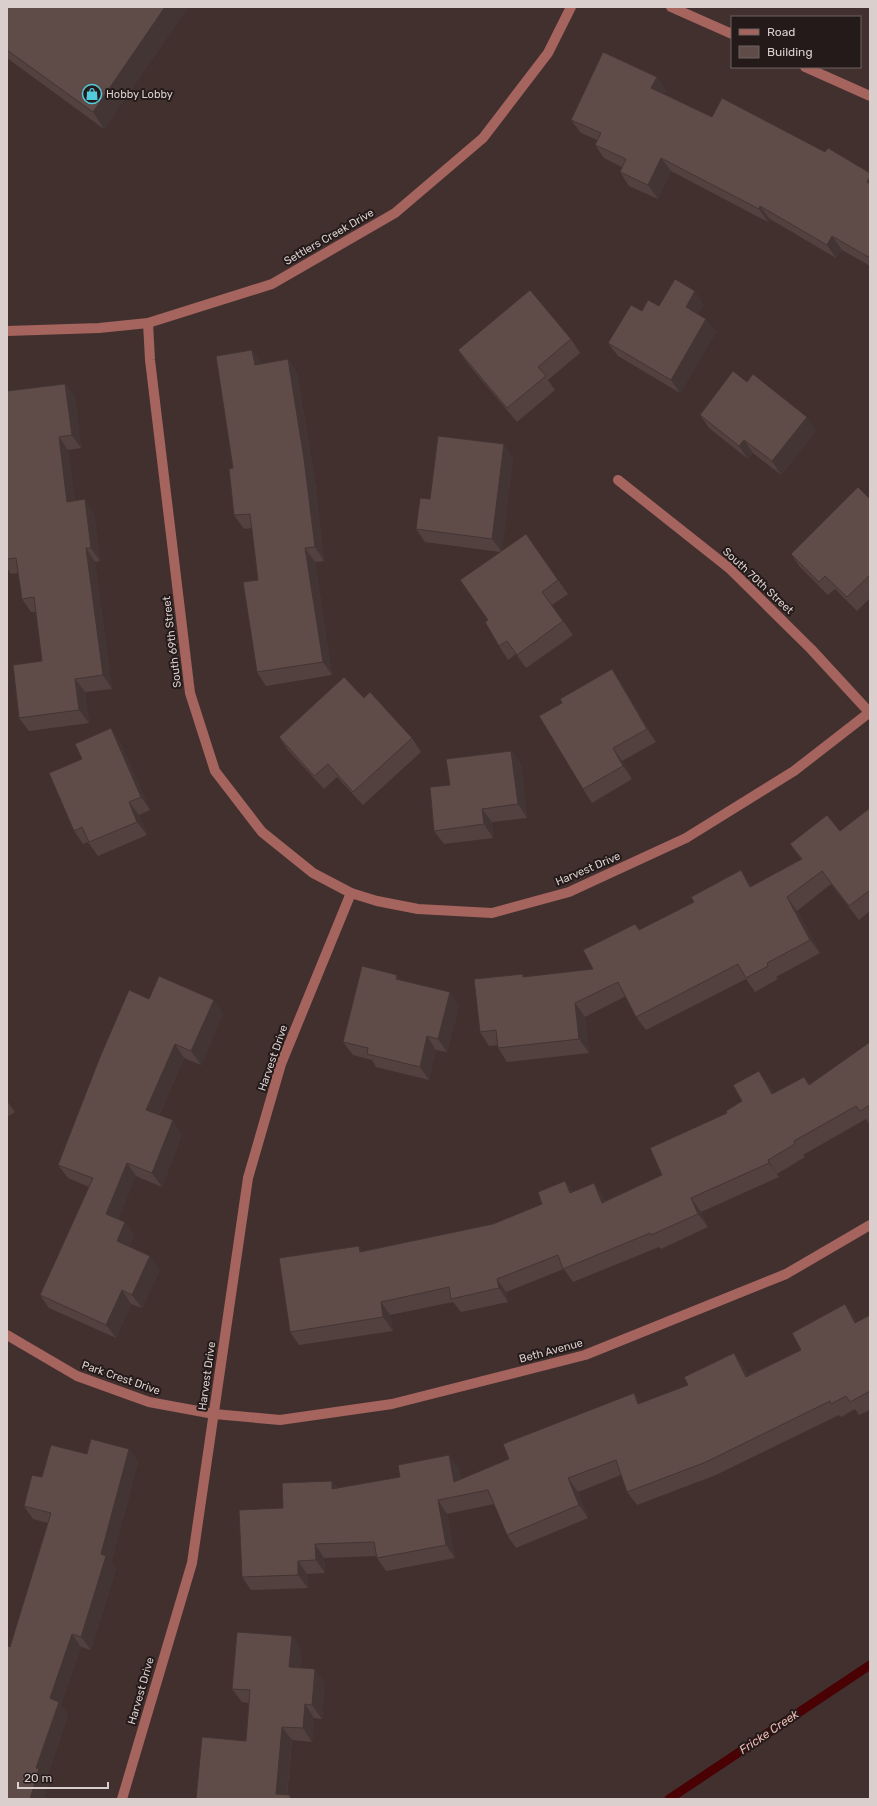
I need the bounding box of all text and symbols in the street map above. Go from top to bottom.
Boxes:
legend [731,16,861,68]
text: Road [767,25,795,39]
text: Building [767,45,813,59]
shop icon: Hobby Lobby [81,83,103,105]
place label: Hobby Lobby [106,88,173,101]
street label: Settlers Creek Drive [282,206,376,268]
street label: South 70th Street [720,545,796,617]
street label: South 69th Street [160,595,184,689]
street label: Harvest Drive [554,849,622,889]
street label: Harvest Drive [256,1023,290,1093]
street label: Beth Avenue [518,1336,584,1366]
street label: Harvest Drive [196,1341,218,1411]
street label: Park Crest Drive [80,1358,162,1398]
street label: Harvest Drive [125,1656,157,1726]
water label: Fricke Creek [737,1707,802,1757]
scale bar [18,1764,108,1790]
text: 20 m [24,1771,52,1785]

